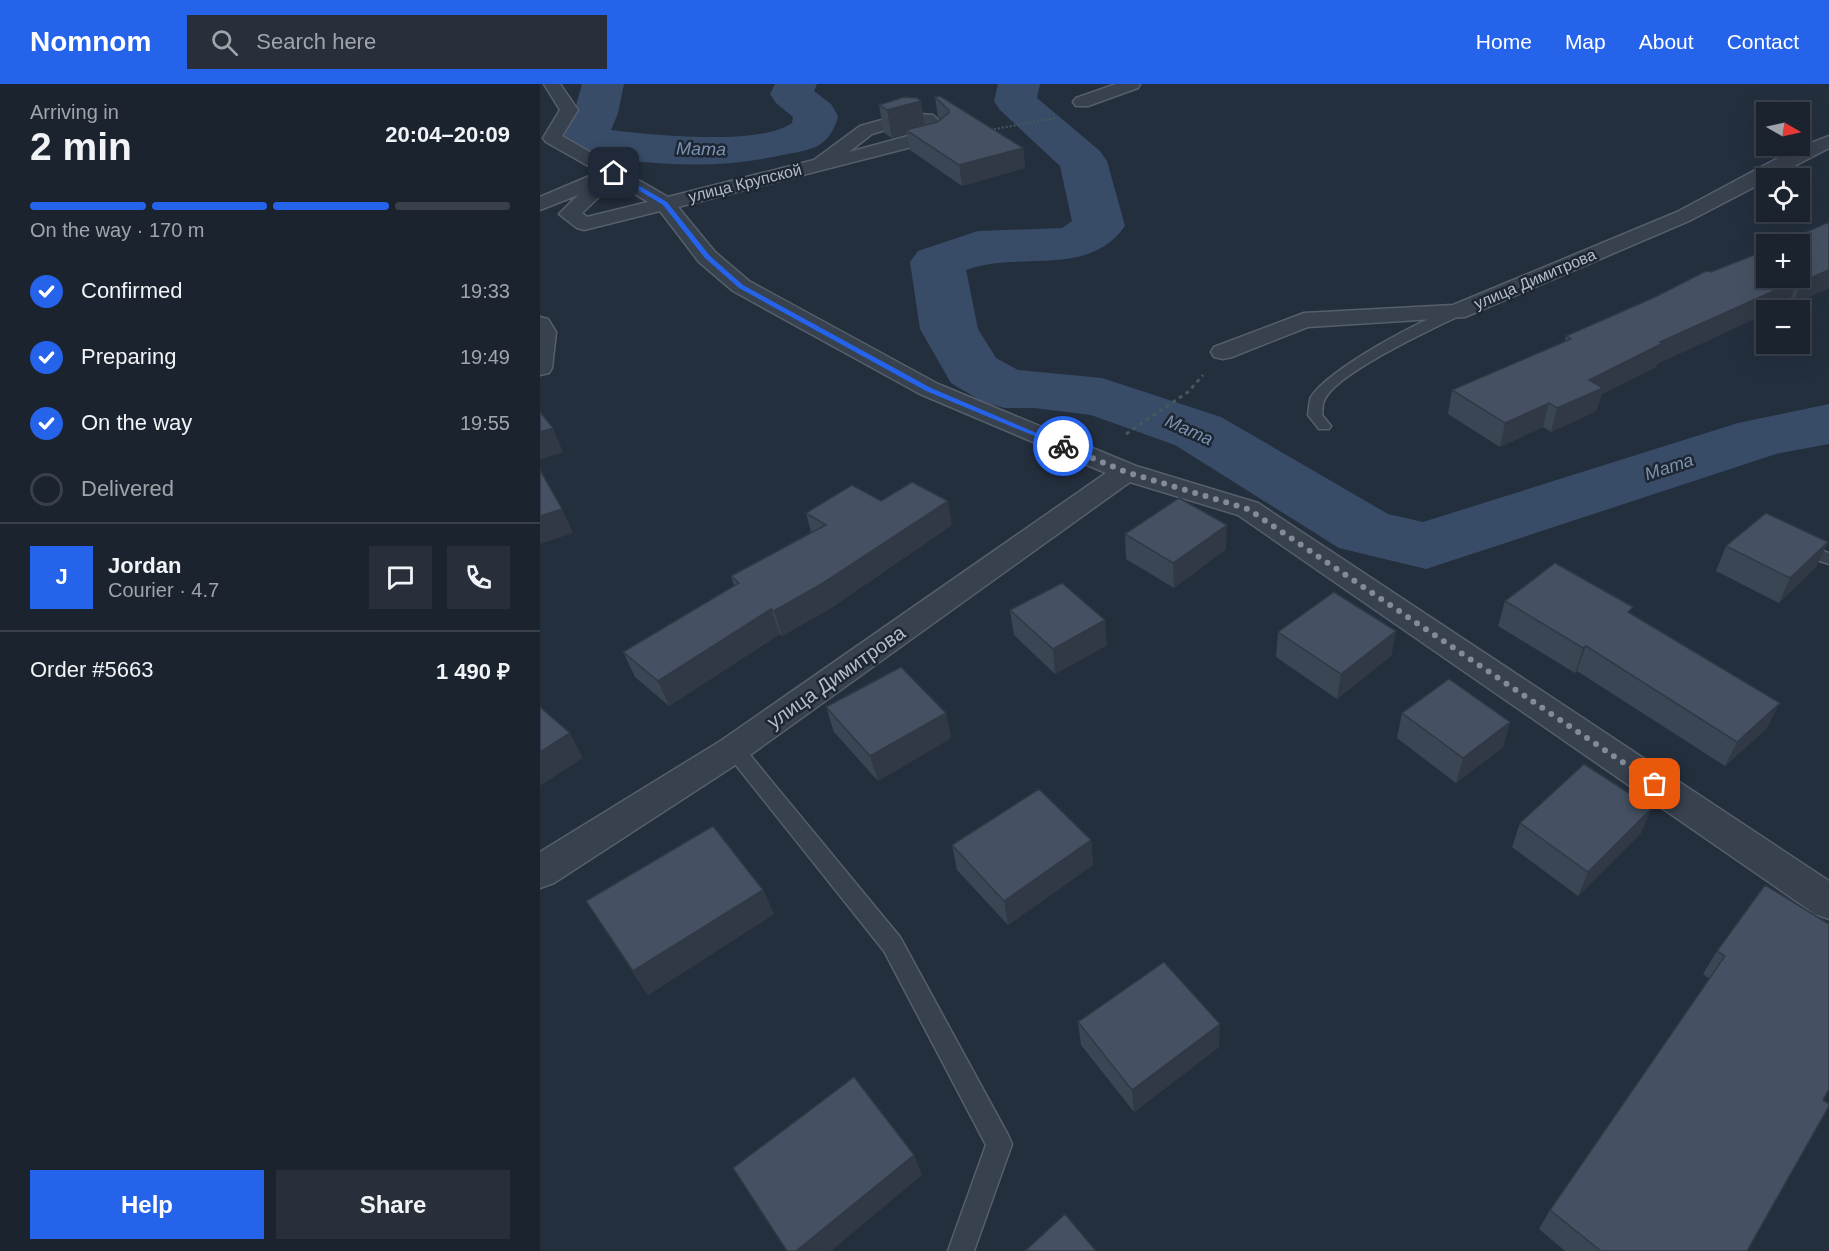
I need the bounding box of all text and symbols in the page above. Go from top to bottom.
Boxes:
search box [187,15,607,69]
text: Nomnom [30,26,151,57]
icon: search [208,26,241,59]
text: Search here [256,29,376,54]
text: Home [1476,30,1532,53]
text: Map [1565,30,1606,53]
text: About [1639,30,1694,53]
text: Contact [1727,30,1799,53]
text: Arriving in [30,101,119,123]
north arrow [1756,102,1810,156]
map controls [1756,102,1810,354]
text: 20:04–20:09 [385,122,510,147]
text: 2 min [30,125,132,168]
water label: Мата [676,139,726,159]
pin [588,147,639,198]
icon: home [597,156,630,189]
street label: улица Крупской [687,161,803,205]
button: locate [1756,168,1810,222]
text: On the way · 170 m [30,219,205,241]
button: + [1756,234,1810,288]
street label: улица Димитрова [1472,246,1598,312]
icon: check [30,275,63,308]
text: Confirmed [81,278,182,303]
text: 19:33 [460,280,510,302]
button: − [1756,300,1810,354]
icon: check [30,341,63,374]
text: Preparing [81,344,176,369]
text: 19:49 [460,346,510,368]
icon: check [30,407,63,440]
text: On the way [81,410,192,435]
water label: Мата [1162,411,1216,449]
text: 19:55 [460,412,510,434]
courier [1033,416,1093,476]
icon: bike [1047,430,1080,463]
water label: Мата [1642,450,1696,484]
text: Delivered [81,476,174,501]
button: chat [369,546,432,609]
button: phone [447,546,510,609]
text: Jordan [108,553,181,578]
text: J [55,564,68,589]
text: Courier · 4.7 [108,579,219,601]
street label: улица Димитрова [763,621,910,733]
text: Order #5663 [30,657,154,682]
text: 1 490 ₽ [436,659,510,684]
pin [1629,758,1680,809]
icon: bag [1638,767,1671,800]
button: Help [30,1170,264,1239]
button: Share [276,1170,510,1239]

